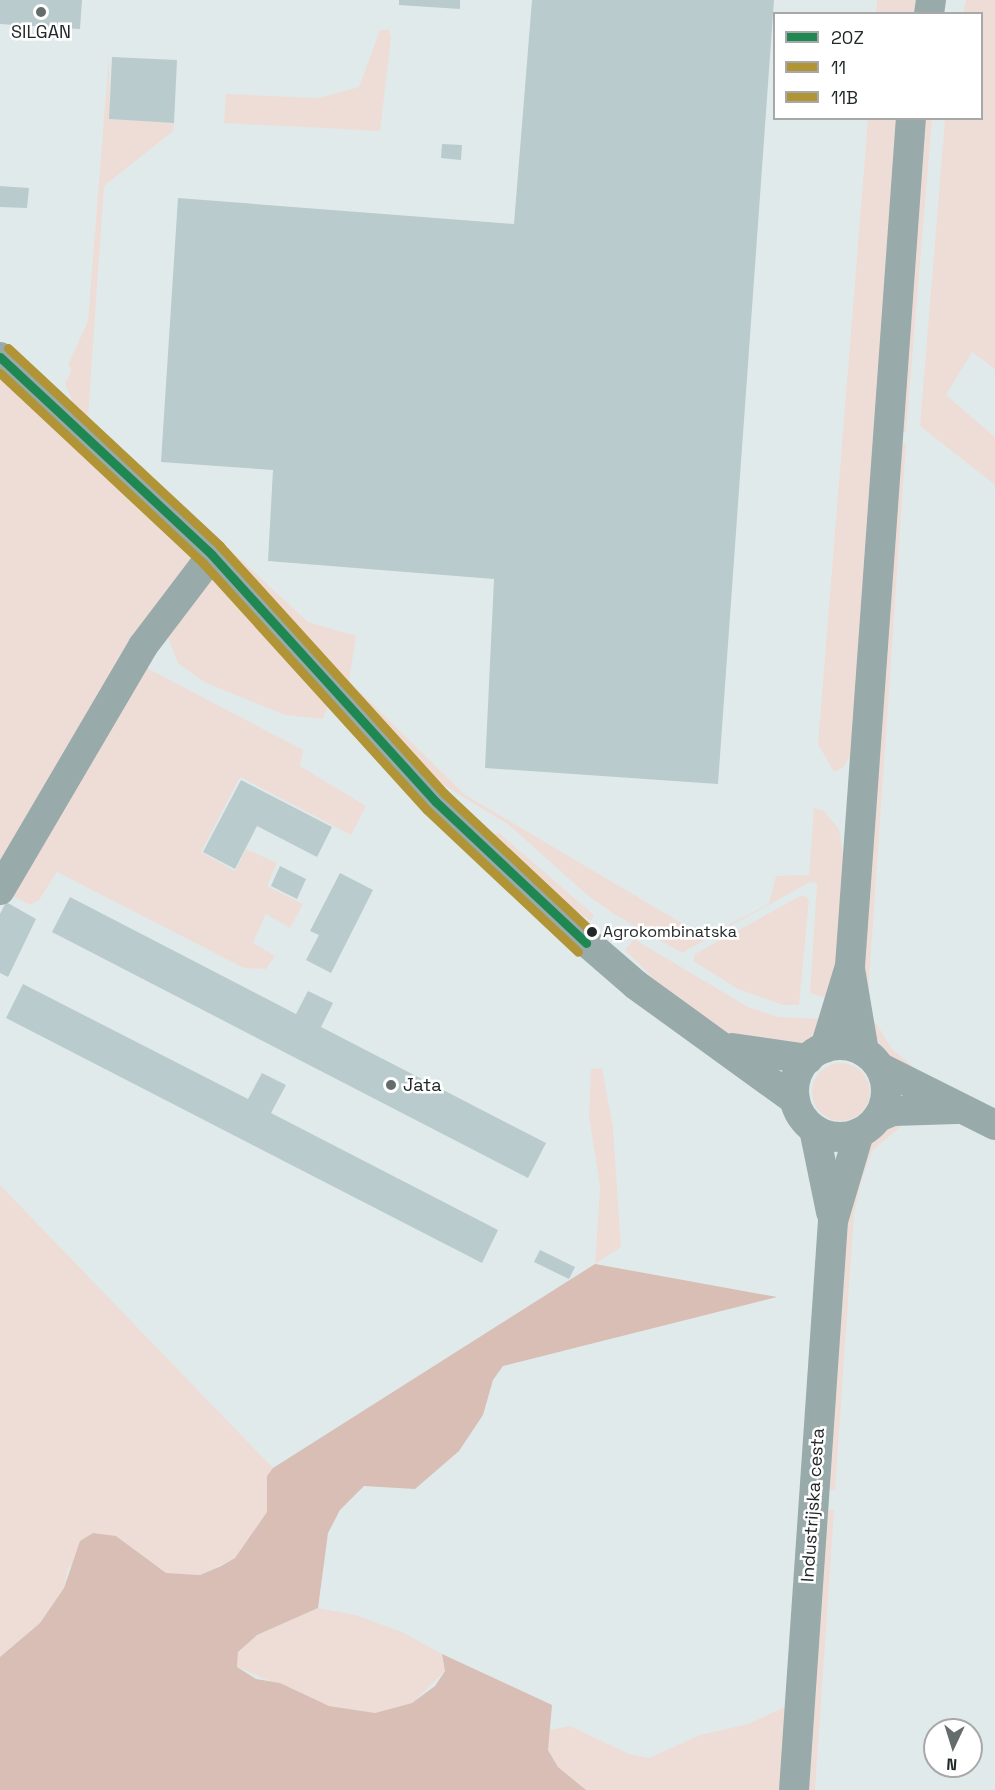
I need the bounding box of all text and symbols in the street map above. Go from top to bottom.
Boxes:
marker: SILGAN [34,5,48,19]
legend [773,12,983,120]
place label: SILGAN [11,21,71,43]
text: 20Z [831,26,864,49]
text: 11 [831,56,846,79]
text: 11B [831,86,858,109]
place label: Agrokombinatska [603,922,737,942]
marker: Agrokombinatska [586,926,598,938]
place label: Jata [403,1074,442,1096]
marker: Jata [384,1078,398,1092]
street label: Industrijska cesta [797,1427,829,1583]
north arrow [923,1718,983,1778]
text: N [946,1754,958,1775]

